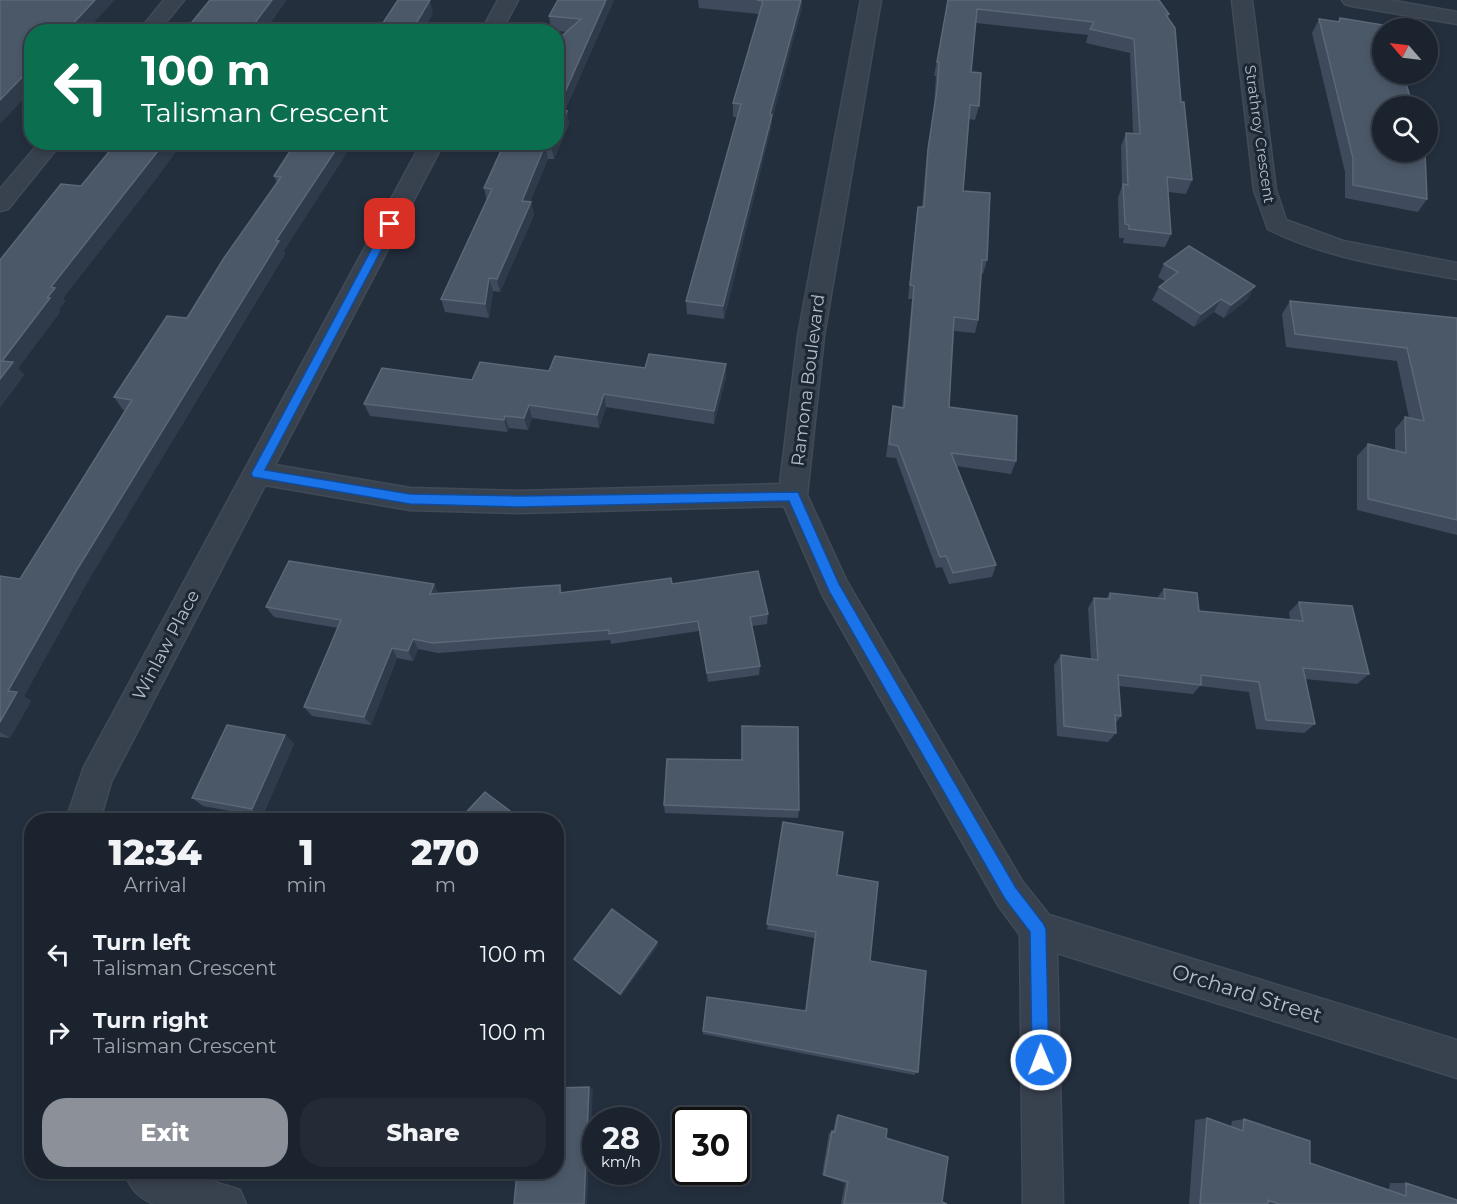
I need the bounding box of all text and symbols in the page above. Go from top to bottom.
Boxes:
north arrow [1372,18,1438,84]
map controls [1372,18,1438,162]
text: 100 m [141,44,270,96]
icon: left [42,48,120,126]
street label: Strathroy Crescent [1241,64,1279,204]
text: Talisman Crescent [141,96,389,129]
button: search [1372,96,1438,162]
pin [364,198,415,249]
icon: arrive [373,207,406,240]
street label: Ramona Boulevard [787,293,829,467]
street label: Winlaw Place [128,586,204,704]
text: 12:34 [109,830,202,874]
text: 1 [299,830,314,874]
text: 270 [411,830,479,874]
text: Arrival [124,873,187,897]
text: min [286,873,327,897]
text: m [435,873,456,897]
text: Turn left [93,929,191,956]
icon: left [42,938,75,971]
text: 100 m [480,941,546,968]
text: Talisman Crescent [93,956,277,980]
street label: Orchard Street [1169,958,1325,1028]
text: Turn right [93,1007,208,1034]
icon: right [42,1016,75,1049]
text: 100 m [480,1019,546,1046]
position arrow [1009,1028,1073,1092]
text: Talisman Crescent [93,1034,277,1058]
button: Exit [42,1098,288,1167]
button: Share [300,1098,546,1167]
speed limit sign: 30 [672,1107,750,1185]
text: 28 [602,1120,640,1157]
text: km/h [601,1152,641,1171]

